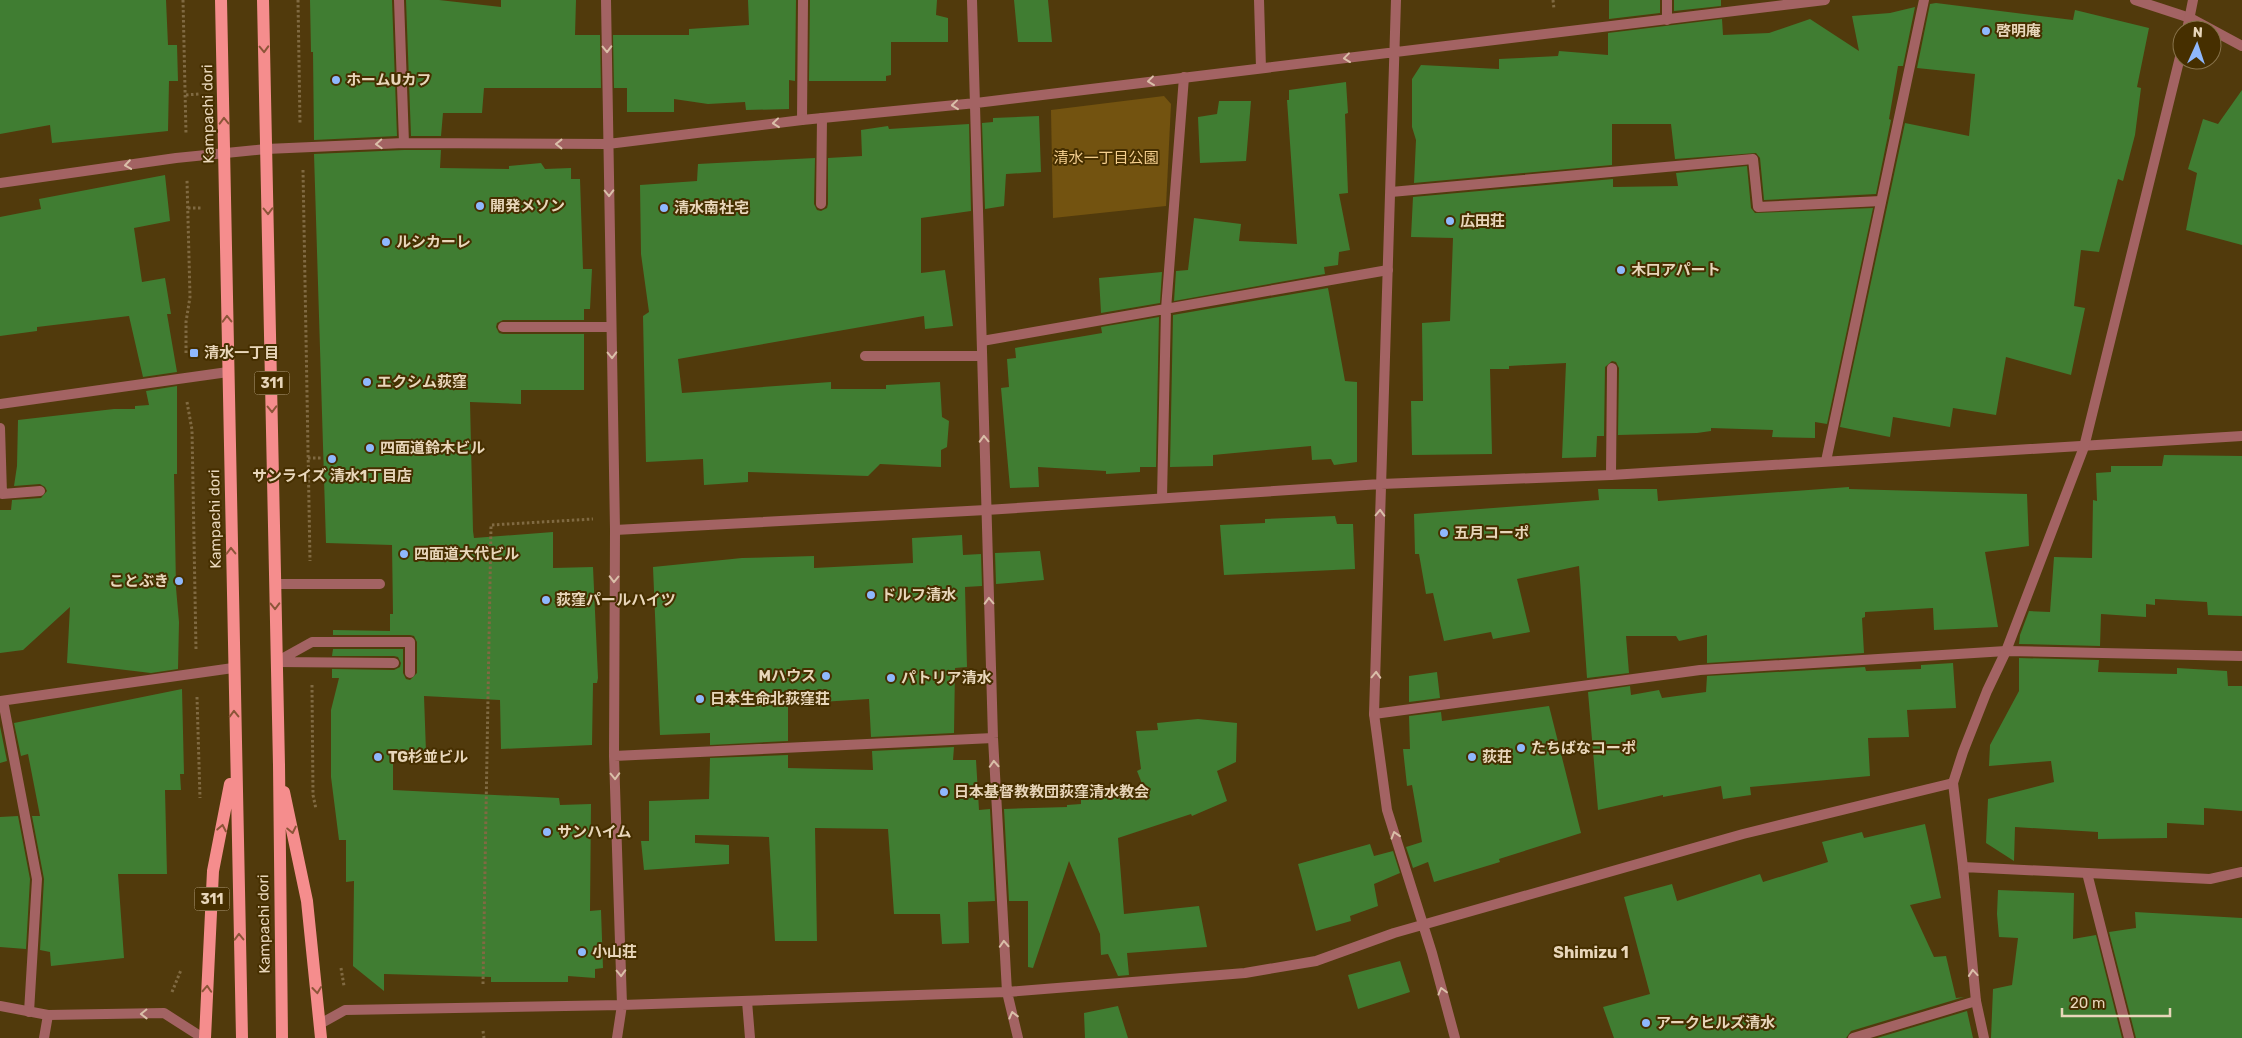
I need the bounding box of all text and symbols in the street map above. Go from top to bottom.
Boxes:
north arrow [2172,20,2222,70]
place label: 啓明庵 [1996,22,2041,40]
text: N [2192,24,2203,41]
marker: 啓明庵 [1980,25,1992,37]
one-way arrow [259,45,270,53]
one-way arrow [602,45,612,53]
one-way arrow [1343,52,1351,63]
street label: Kampachi dori [198,64,218,164]
place label: ホームUカフ [346,71,431,89]
marker: ホームUカフ [330,74,342,86]
one-way arrow [1147,75,1155,86]
one-way arrow [951,99,959,110]
one-way arrow [219,117,229,124]
one-way arrow [772,117,780,128]
one-way arrow [375,139,383,150]
one-way arrow [555,139,562,149]
park label: 清水一丁目公園 [1053,149,1159,167]
one-way arrow [124,159,132,170]
one-way arrow [603,189,614,197]
place label: 開発メソン [490,197,565,215]
place label: 清水南社宅 [674,199,749,217]
marker: 開発メソン [474,200,486,212]
marker: 清水南社宅 [658,202,670,214]
one-way arrow [263,207,274,215]
place label: 広田荘 [1460,212,1505,230]
marker: 広田荘 [1444,215,1456,227]
place label: ルシカーレ [396,233,471,251]
marker: ルシカーレ [380,236,392,248]
place label: 木口アパート [1631,261,1721,279]
marker: 木口アパート [1615,264,1627,276]
one-way arrow [222,314,232,322]
place label: 清水一丁目 [204,344,279,362]
marker: 清水一丁目 [188,347,200,359]
one-way arrow [607,352,617,359]
road number: 311 [254,372,290,394]
place label: エクシム荻窪 [377,373,467,391]
marker: エクシム荻窪 [361,376,373,388]
one-way arrow [267,405,277,413]
one-way arrow [979,435,990,443]
place label: 四面道鈴木ビル [380,439,485,457]
marker: 四面道鈴木ビル [364,442,376,454]
marker: サンライズ 清水1丁目店 [326,453,338,465]
place label: サンライズ 清水1丁目店 [252,467,412,485]
street label: Kampachi dori [205,469,225,569]
one-way arrow [1375,508,1385,516]
place label: 五月コーポ [1454,524,1529,542]
marker: 五月コーポ [1438,527,1450,539]
place label: 四面道大代ビル [414,545,519,563]
one-way arrow [226,547,237,555]
marker: 四面道大代ビル [398,548,410,560]
place label: ことぶき [109,572,169,590]
marker: ことぶき [173,575,185,587]
one-way arrow [609,575,619,583]
place label: ドルフ清水 [881,586,956,604]
marker: ドルフ清水 [865,589,877,601]
place label: 荻窪パールハイツ [556,591,676,609]
marker: 荻窪パールハイツ [540,594,552,606]
one-way arrow [984,597,994,605]
one-way arrow [270,602,281,610]
place label: Mハウス [759,667,816,685]
place label: パトリア清水 [901,669,991,687]
marker: Mハウス [820,670,832,682]
one-way arrow [1370,671,1381,679]
marker: パトリア清水 [885,672,897,684]
place label: 日本生命北荻窪荘 [710,690,830,708]
marker: 日本生命北荻窪荘 [694,693,706,705]
one-way arrow [229,709,239,717]
place label: たちばなコーポ [1531,739,1636,757]
marker: たちばなコーポ [1515,742,1527,754]
place label: TG杉並ビル [388,748,468,766]
place label: 荻荘 [1482,748,1512,766]
marker: TG杉並ビル [372,751,384,763]
marker: 荻荘 [1466,751,1478,763]
one-way arrow [989,760,1000,768]
one-way arrow [610,772,620,780]
place label: 日本基督教教団荻窪清水教会 [954,783,1149,801]
marker: 日本基督教教団荻窪清水教会 [938,786,950,798]
one-way arrow [216,823,226,832]
place label: サンハイム [557,823,631,841]
one-way arrow [287,826,297,834]
marker: サンハイム [541,826,553,838]
one-way arrow [1391,832,1401,840]
street label: Kampachi dori [254,874,274,974]
road number: 311 [194,888,230,911]
one-way arrow [234,933,245,941]
one-way arrow [999,939,1010,947]
place label: 小山荘 [592,943,637,961]
district label: Shimizu 1 [1553,943,1629,962]
marker: 小山荘 [576,946,588,958]
one-way arrow [1968,968,1979,976]
one-way arrow [616,970,626,978]
one-way arrow [202,985,213,993]
one-way arrow [1437,986,1448,995]
scale bar [2062,986,2170,1018]
one-way arrow [311,987,322,995]
text: 20 m [2070,994,2105,1012]
one-way arrow [139,1008,147,1019]
one-way arrow [1008,1012,1018,1020]
place label: アークヒルズ清水 [1656,1014,1775,1032]
marker: アークヒルズ清水 [1640,1017,1652,1029]

